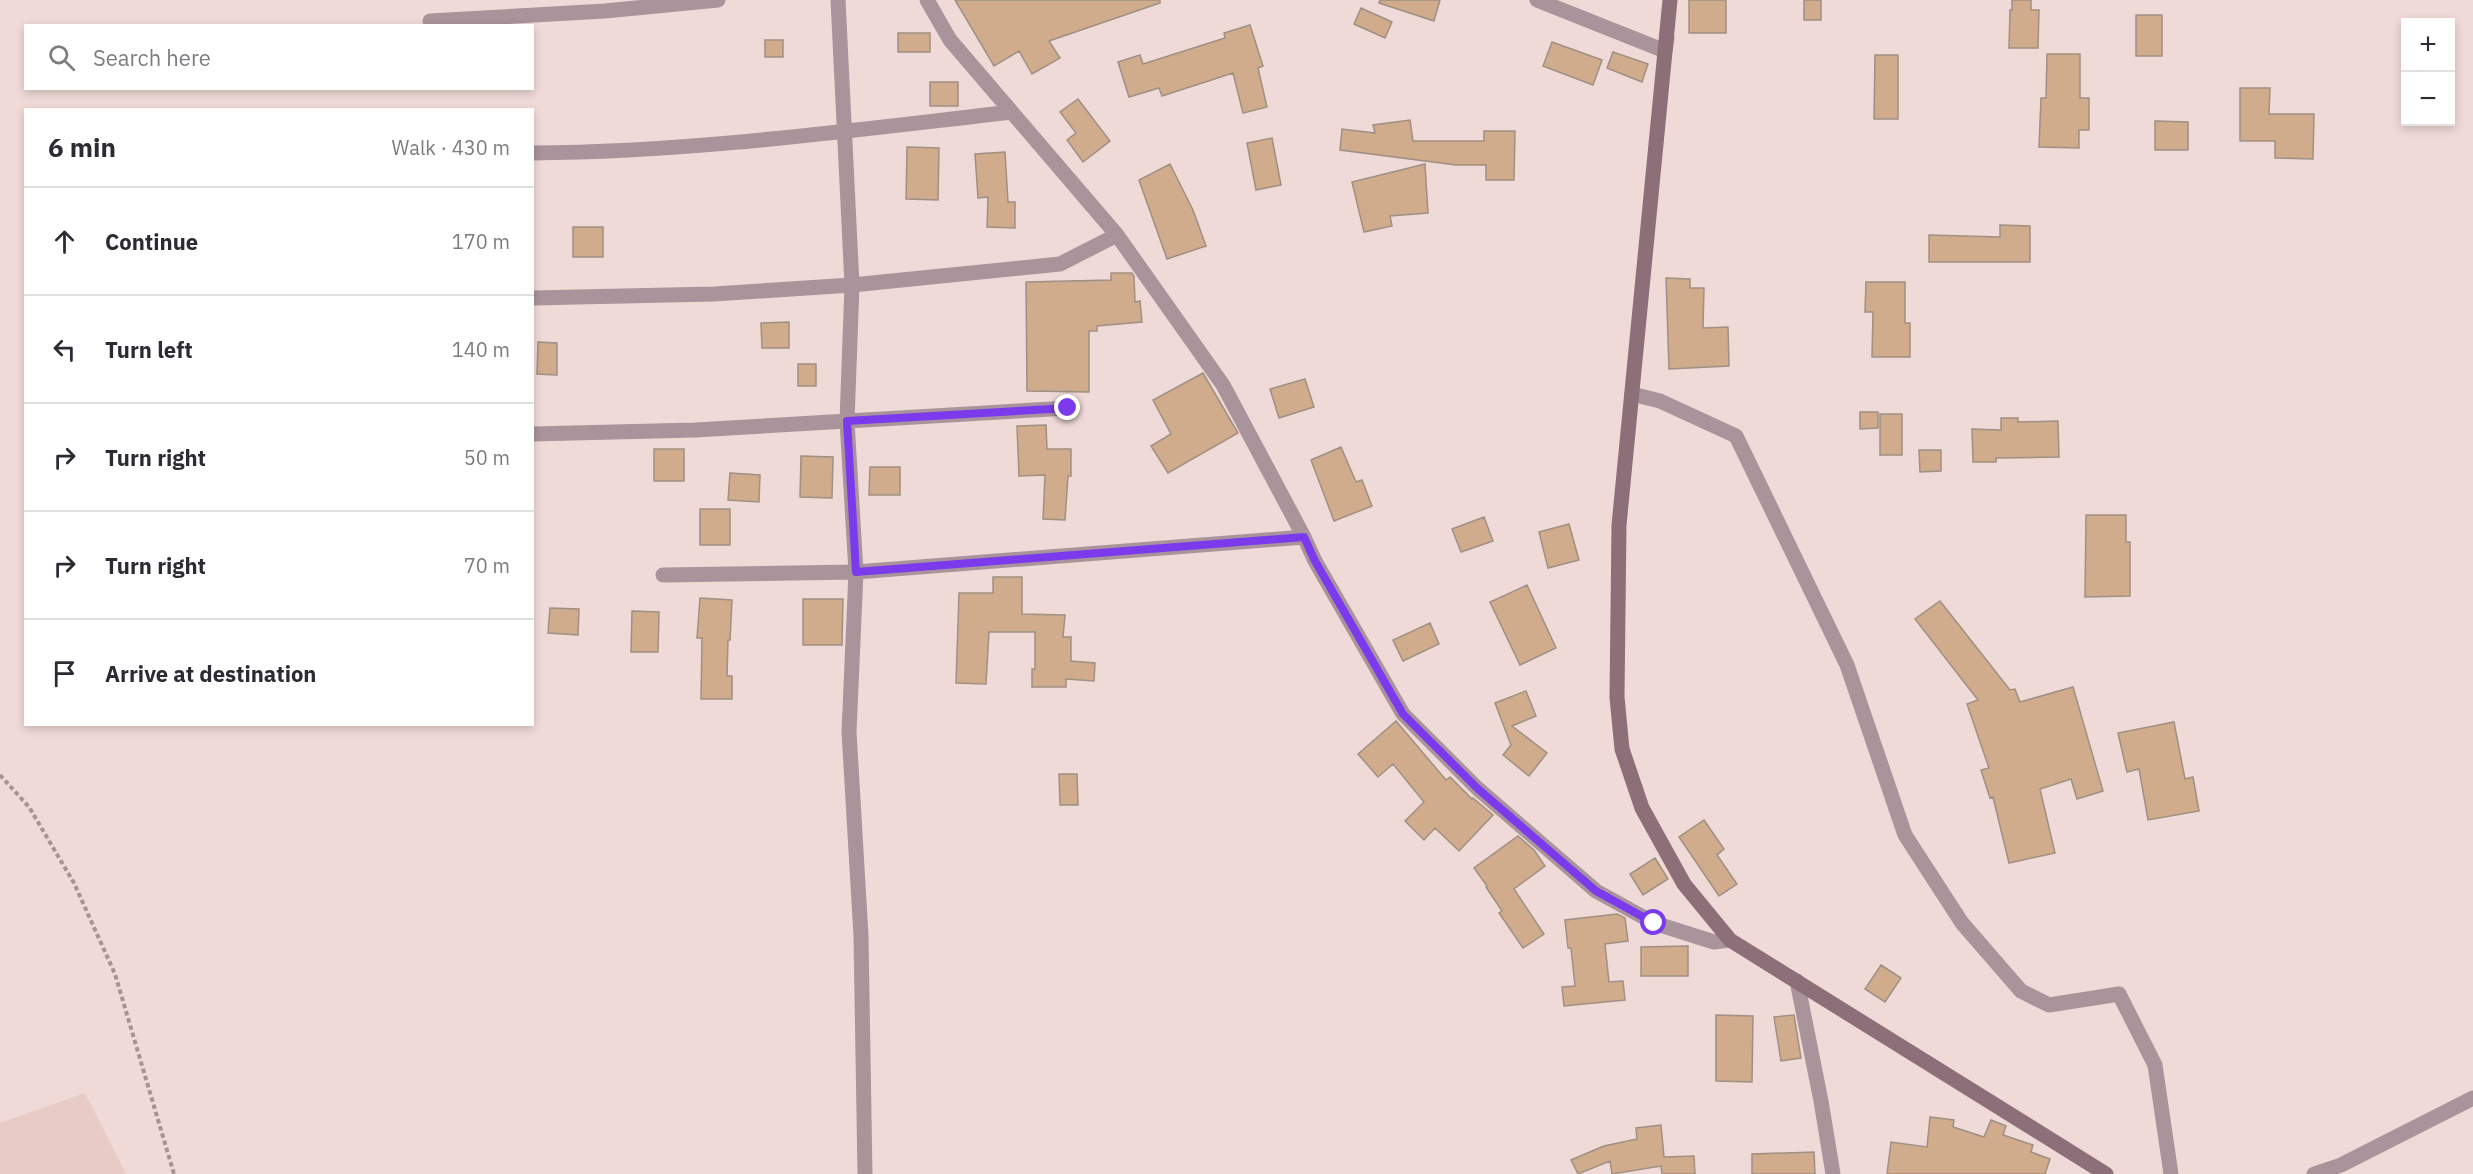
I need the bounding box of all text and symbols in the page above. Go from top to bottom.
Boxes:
map controls [2401,18,2455,126]
button: + [2401,18,2455,72]
search box [24,24,534,90]
icon: search [45,41,78,74]
text: Search here [93,43,211,72]
button: − [2401,72,2455,126]
text: 6 min [48,130,116,164]
text: Walk · 430 m [392,134,510,161]
icon: ahead [48,225,81,258]
text: Continue [105,227,198,256]
text: 170 m [452,228,510,255]
icon: left [48,333,81,366]
text: Turn left [105,335,193,364]
text: 140 m [452,336,510,363]
route end [1054,394,1080,420]
icon: right [48,441,81,474]
text: Turn right [105,443,206,472]
text: 50 m [464,444,510,471]
icon: right [48,549,81,582]
text: Turn right [105,551,206,580]
text: 70 m [464,552,510,579]
icon: arrive [48,657,81,690]
text: Arrive at destination [105,659,316,688]
route start [1640,909,1666,935]

